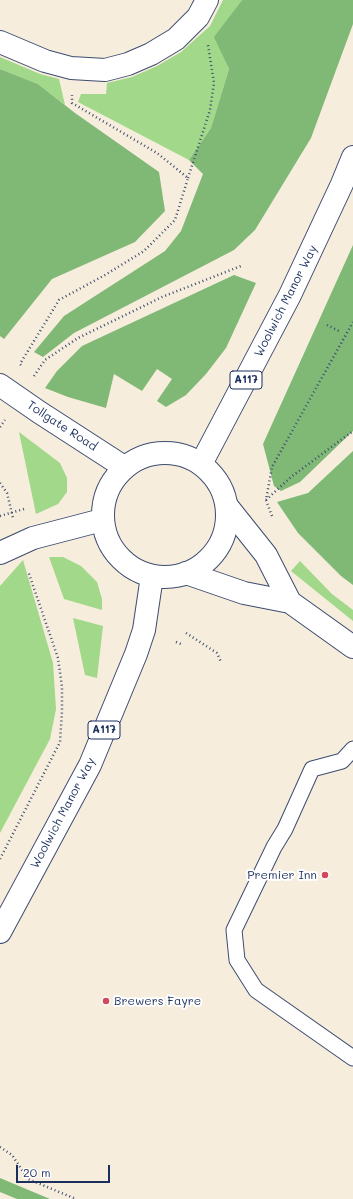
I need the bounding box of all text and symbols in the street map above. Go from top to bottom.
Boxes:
street label: Woolwich Manor Way [252,243,320,359]
road number: A117 [230,371,262,389]
street label: Tollgate Road [24,398,100,454]
road number: A117 [88,721,120,739]
street label: Woolwich Manor Way [28,755,98,871]
place label: Premier Inn [247,868,317,882]
marker: Premier Inn [320,870,330,880]
place label: Brewers Fayre [114,994,201,1008]
marker: Brewers Fayre [101,996,111,1006]
scale bar [18,1157,112,1183]
text: 20 m [23,1164,51,1180]

